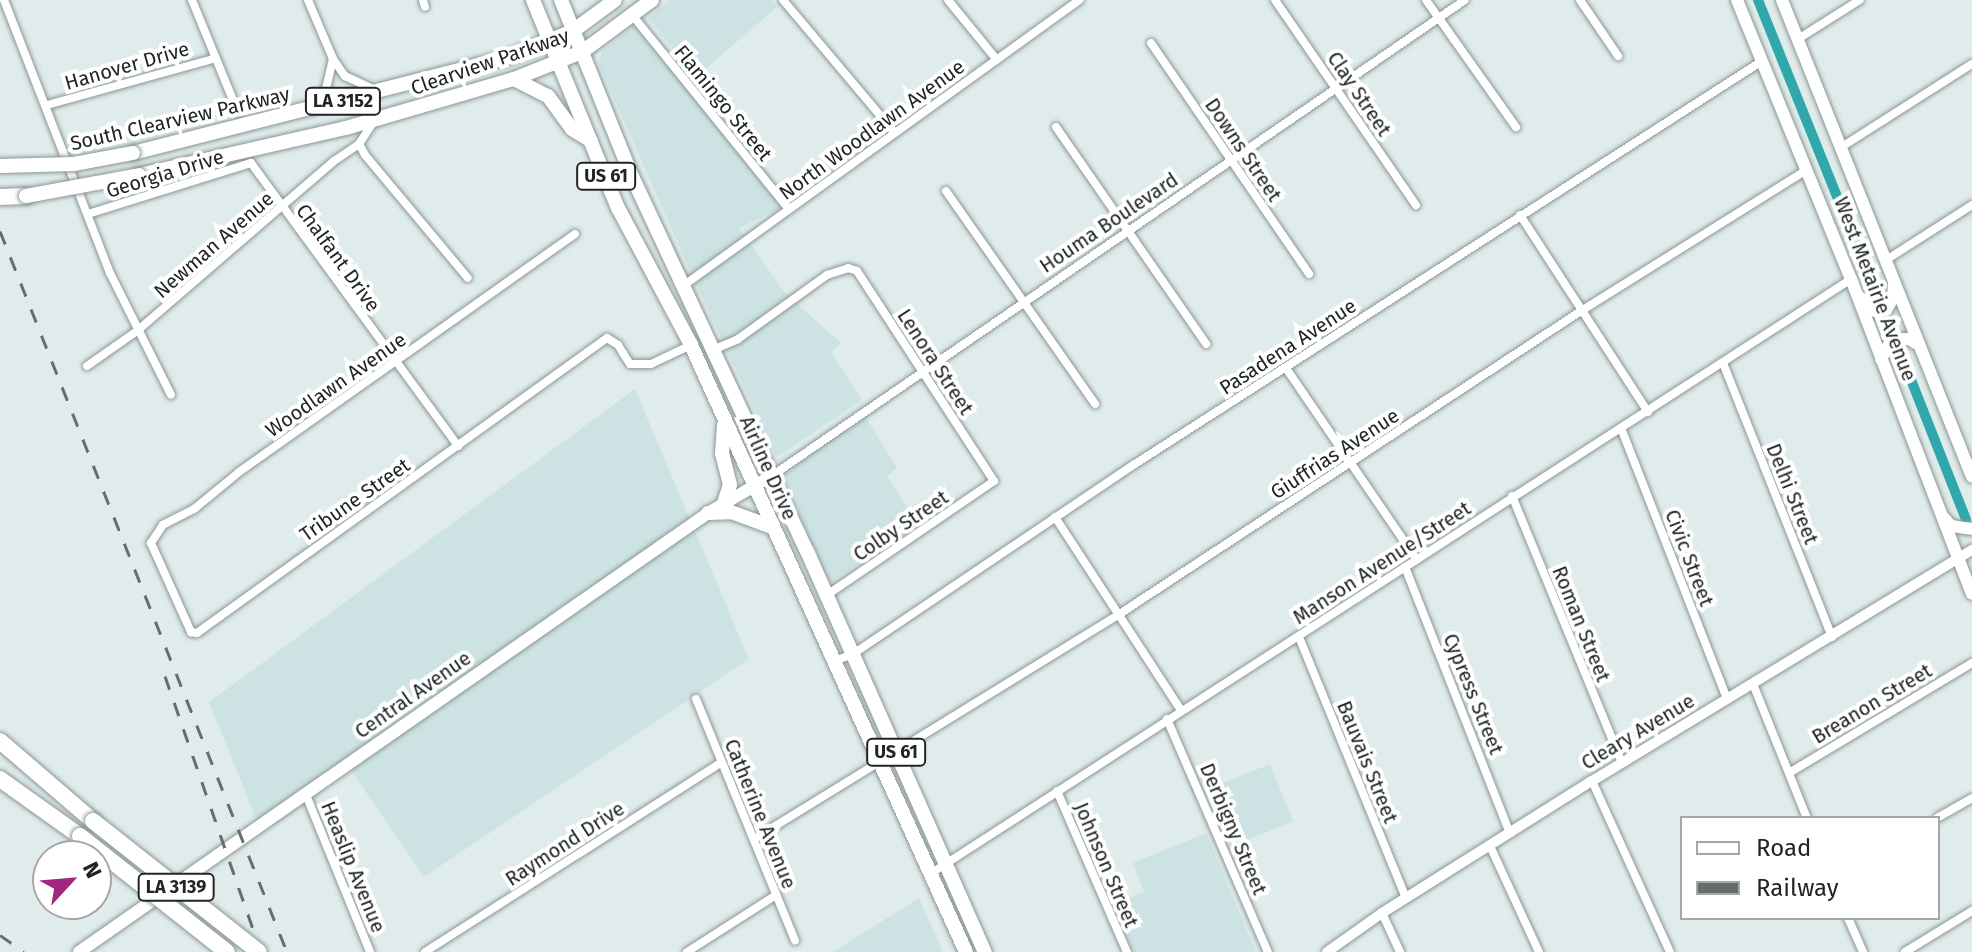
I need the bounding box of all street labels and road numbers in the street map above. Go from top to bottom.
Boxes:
street label: Clearview Parkway [408,24,572,100]
street label: Hanover Drive [62,37,192,95]
street label: Flamingo Street [669,40,777,166]
street label: Clay Street [1322,47,1396,141]
street label: North Woodlawn Avenue [775,55,969,205]
street label: South Clearview Parkway [68,82,292,156]
road number: LA 3152 [303,87,383,115]
street label: Downs Street [1200,94,1286,206]
street label: Georgia Drive [103,145,227,203]
road number: US 61 [576,162,636,190]
street label: Houma Boulevard [1035,168,1183,278]
street label: Newman Avenue [149,187,279,303]
street label: West Metairie Avenue [1829,194,1921,384]
street label: Chalfant Drive [291,199,385,317]
street label: Pasadena Avenue [1215,294,1361,400]
street label: Lenora Street [892,305,978,419]
street label: Woodlawn Avenue [261,328,411,442]
street label: Giuffrias Avenue [1266,404,1404,504]
street label: Airline Drive [734,412,802,524]
street label: Delhi Street [1761,440,1823,548]
street label: Tribune Street [295,453,415,547]
street label: Colby Street [849,485,953,567]
street label: Manson Avenue/Street [1289,497,1475,629]
street label: Civic Street [1660,506,1718,610]
street label: Roman Street [1547,563,1615,685]
street label: Cypress Street [1438,630,1508,758]
street label: Central Avenue [350,646,476,744]
street label: Breanon Street [1808,659,1936,749]
street label: Cleary Avenue [1577,689,1699,775]
street label: Bauvais Street [1332,697,1402,827]
street label: Catherine Avenue [719,736,801,892]
road number: US 61 [866,738,926,766]
street label: Derbigny Street [1195,760,1271,898]
street label: Raymond Drive [501,797,629,891]
street label: Heaslip Avenue [316,798,390,936]
street label: Johnson Street [1069,799,1143,931]
road number: LA 3139 [136,873,216,901]

